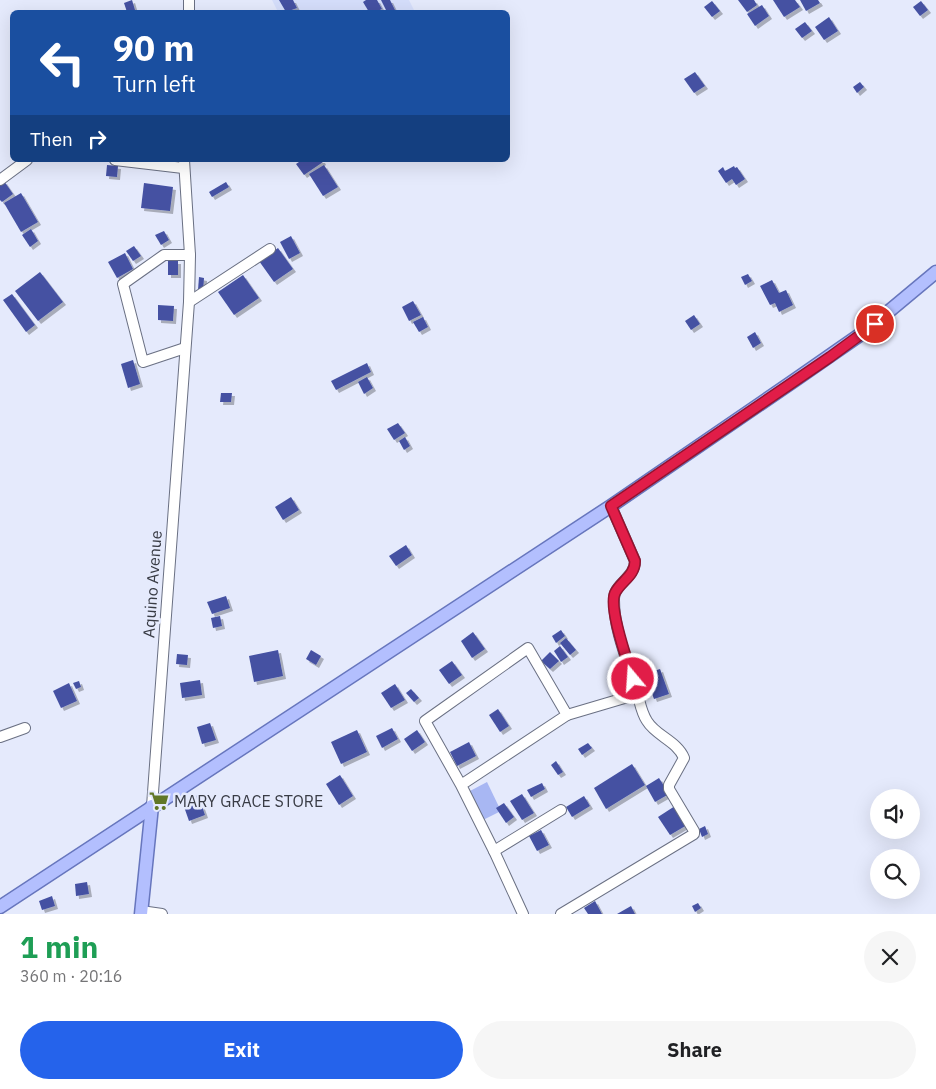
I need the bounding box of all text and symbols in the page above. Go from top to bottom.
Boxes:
text: 90 m [113,25,195,71]
icon: left [30,30,95,95]
text: Turn left [113,69,196,98]
icon: right [83,125,111,153]
text: Then [30,127,73,151]
pin [854,303,896,345]
icon: arrive [861,310,889,338]
street label: Aquino Avenue [138,529,166,639]
position arrow [606,652,658,704]
map controls [870,789,920,899]
button: sound [870,789,920,839]
supermarket icon: MARY GRACE STORE [148,790,170,812]
place label: MARY GRACE STORE [174,791,323,811]
button: search [870,849,920,899]
text: 1 min [20,927,98,966]
button: close [864,931,916,983]
text: 360 m · 20:16 [20,966,122,986]
button: Exit [20,1021,463,1079]
button: Share [473,1021,916,1079]

